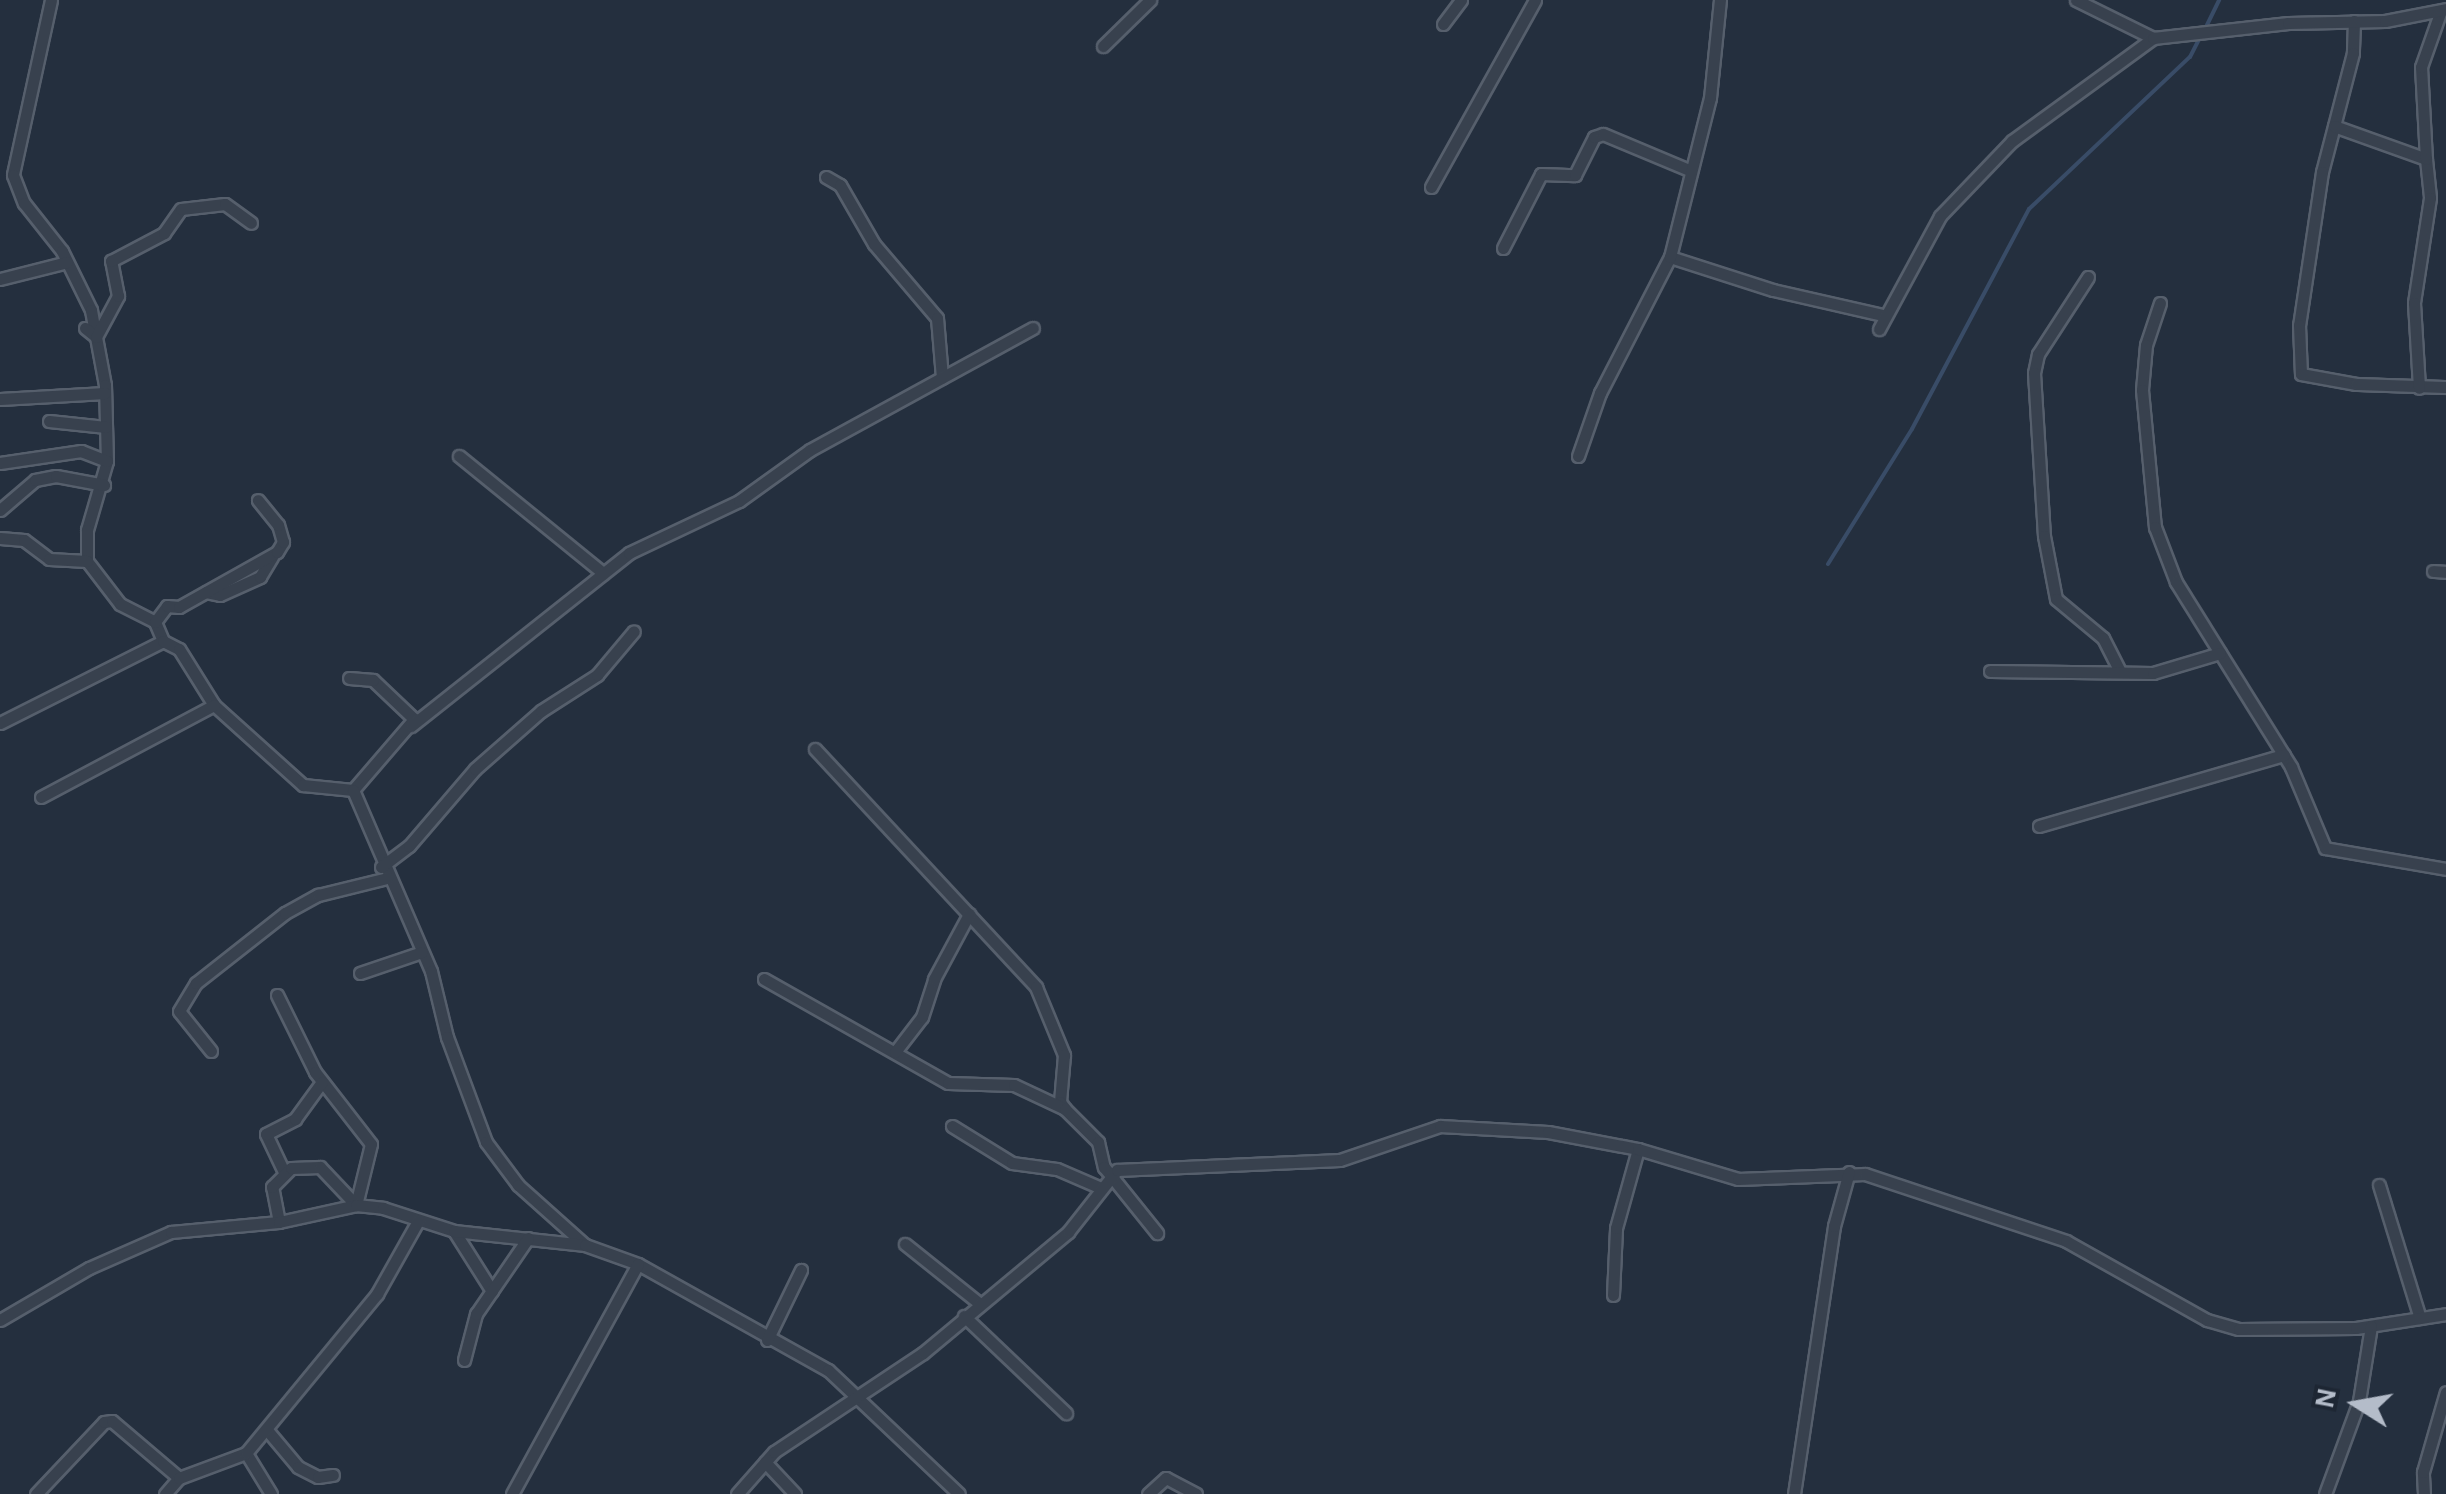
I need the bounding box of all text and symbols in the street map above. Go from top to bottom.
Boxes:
north arrow [2306,1354,2406,1454]
text: N [2311,1386,2342,1411]

